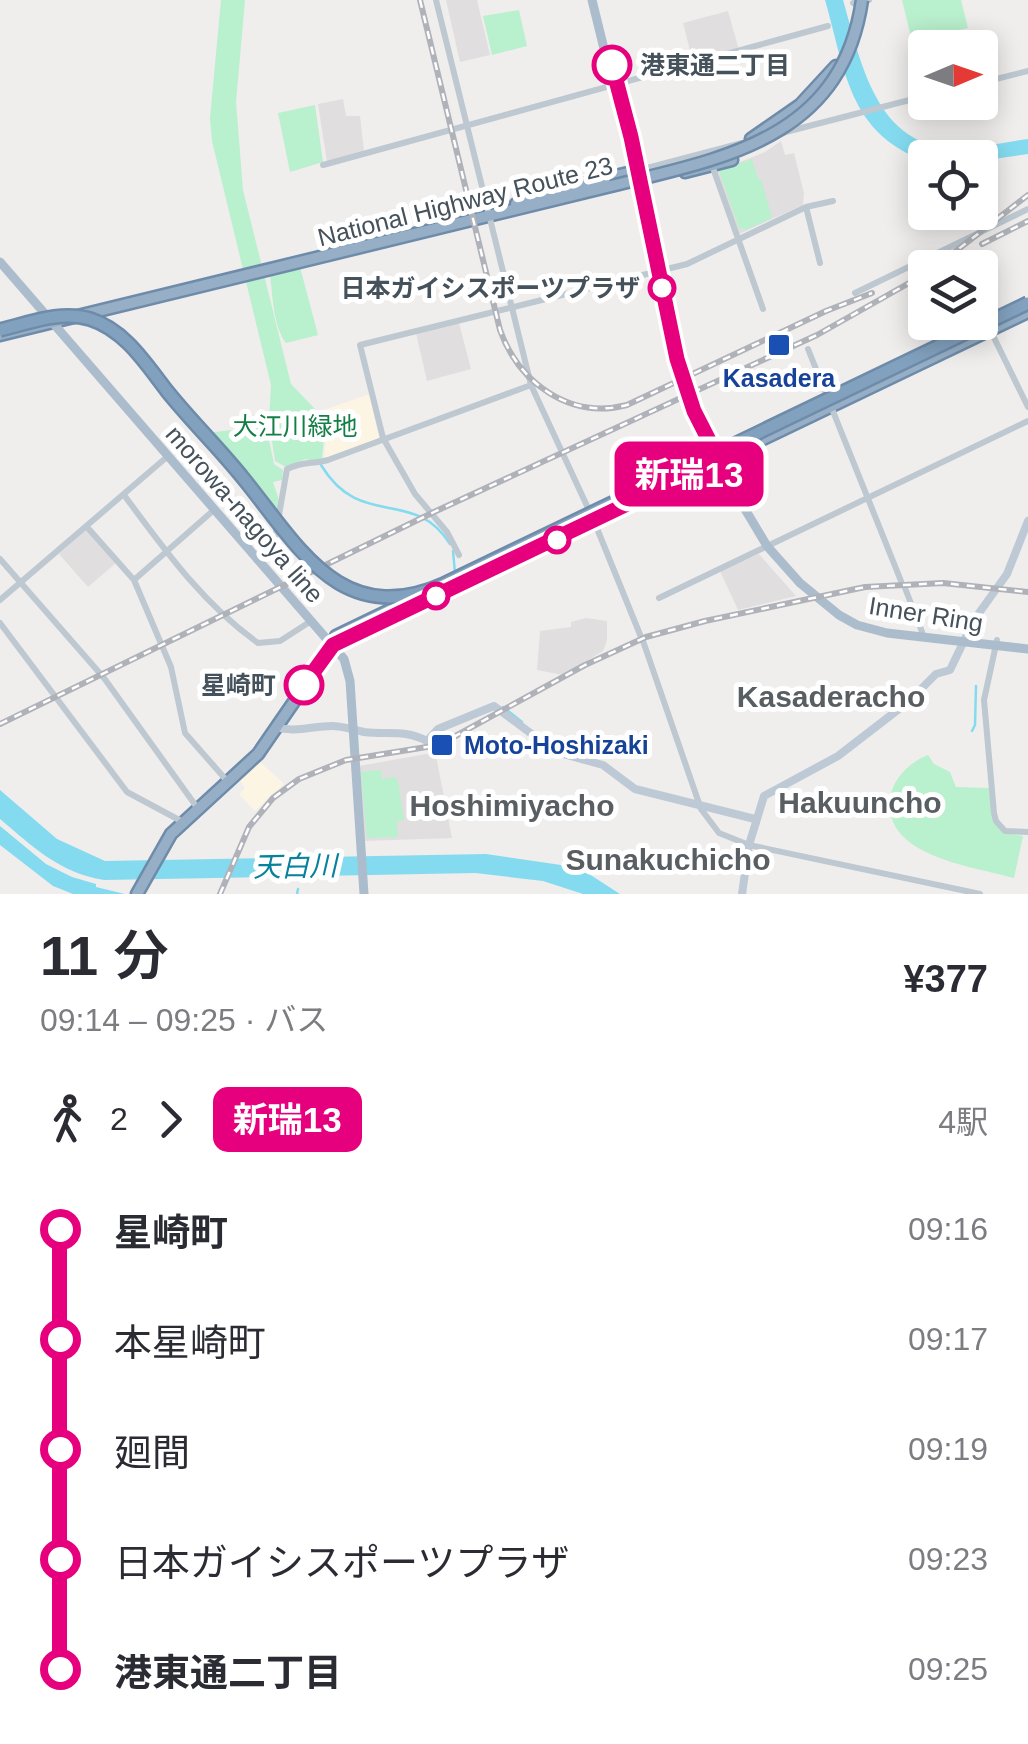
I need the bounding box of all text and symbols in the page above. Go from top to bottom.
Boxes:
north arrow [908,30,998,120]
map controls [908,30,998,340]
marker: 港東通二丁目 [593,46,631,84]
place label: 港東通二丁目 [640,51,790,79]
button: locate [908,140,998,230]
street label: National Highway Route 23 [315,151,615,251]
button: layers [908,250,998,340]
place label: 日本ガイシスポーツプラザ [340,274,640,302]
marker: 日本ガイシスポーツプラザ [649,275,675,301]
marker: Kasadera [766,332,792,358]
place label: Kasadera [723,364,836,392]
park label: 大江川緑地 [232,412,358,440]
street label: morowa-nagoya line [161,420,329,608]
line badge: 新瑞13 [619,442,759,506]
text: 新瑞13 [635,455,743,494]
unlabelled marker [544,527,570,553]
unlabelled marker [423,583,449,609]
street label: Inner Ring [867,591,985,637]
marker: 星崎町 [285,666,323,704]
place label: 星崎町 [201,671,276,699]
district label: Kasaderacho [737,680,925,713]
place label: Moto-Hoshizaki [464,731,649,759]
marker: Moto-Hoshizaki [429,732,455,758]
district label: Hakuuncho [778,786,942,819]
district label: Hoshimiyacho [409,789,615,822]
district label: Sunakuchicho [565,843,771,876]
water label: 天白川 [253,850,340,883]
text: 11 分 [40,925,168,987]
text: ¥377 [903,958,988,1000]
text: 09:14 – 09:25 · バス [40,1002,328,1038]
icon: walk [40,1092,95,1147]
icon: forward [143,1092,198,1147]
text: 新瑞13 [233,1100,342,1139]
text: 2 [110,1101,128,1137]
text: 4駅 [938,1104,988,1140]
text: 09:16 [908,1211,988,1247]
text: 星崎町 [114,1212,228,1254]
text: 09:17 [908,1321,988,1357]
text: 本星崎町 [114,1322,266,1364]
text: 09:19 [908,1431,988,1467]
text: 廻間 [114,1432,190,1474]
text: 09:23 [908,1541,988,1577]
text: 日本ガイシスポーツプラザ [114,1542,569,1584]
text: 09:25 [908,1651,988,1687]
text: 港東通二丁目 [114,1652,342,1694]

